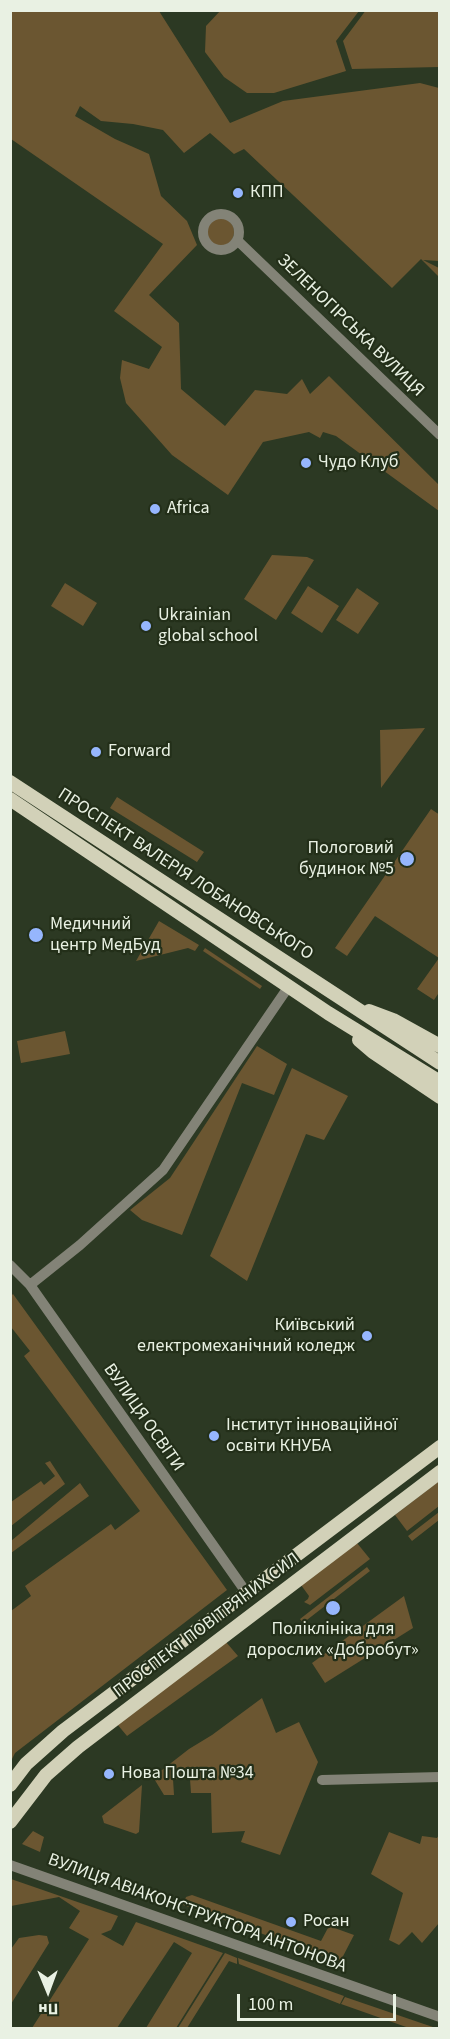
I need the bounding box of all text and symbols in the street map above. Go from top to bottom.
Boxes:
place label: КПП [250,182,284,204]
marker: КПП [231,186,245,200]
street label: ЗЕЛЕНОГІРСЬКА ВУЛИЦЯ [272,250,428,402]
place label: Чудо Клуб [318,452,399,474]
marker: Чудо Клуб [299,456,313,470]
place label: Africa [167,498,210,520]
marker: Africa [148,502,162,516]
place label: Ukrainian global school [158,605,258,648]
marker: Ukrainian global school [139,619,153,633]
place label: Forward [108,741,171,763]
marker: Forward [89,745,103,759]
street label: ПРОСПЕКТ ВАЛЕРІЯ ЛОБАНОВСЬКОГО [53,784,317,966]
place label: Пологовий будинок №5 [299,838,394,880]
marker: Пологовий будинок №5 [398,850,416,868]
place label: Медичний центр МедБуд [50,914,161,956]
marker: Медичний центр МедБуд [27,926,45,944]
place label: Київський електромеханічний коледж [137,1315,355,1358]
marker: Київський електромеханічний коледж [360,1329,374,1343]
street label: ВУЛИЦЯ ОСВІТИ [98,1360,188,1476]
place label: Інститут інноваційної освіти КНУБА [226,1415,397,1458]
marker: Інститут інноваційної освіти КНУБА [207,1429,221,1443]
street label: ПРОСПЕКТ ПОВІТРЯНИХ СИЛ [110,1549,304,1703]
marker: Поліклініка для дорослих «Добробут» [324,1599,342,1617]
place label: Поліклініка для дорослих «Добробут» [247,1619,419,1662]
place label: Нова Пошта №34 [121,1763,254,1785]
marker: Нова Пошта №34 [102,1767,116,1781]
street label: ВУЛИЦЯ АВІАКОНСТРУКТОРА АНТОНОВА [45,1850,349,1978]
place label: Росан [303,1911,350,1933]
marker: Росан [284,1915,298,1929]
north arrow [18,1961,78,2021]
scale bar [240,1982,399,2020]
text: 100 m [248,1992,293,2017]
text: Пн [38,1998,58,2020]

